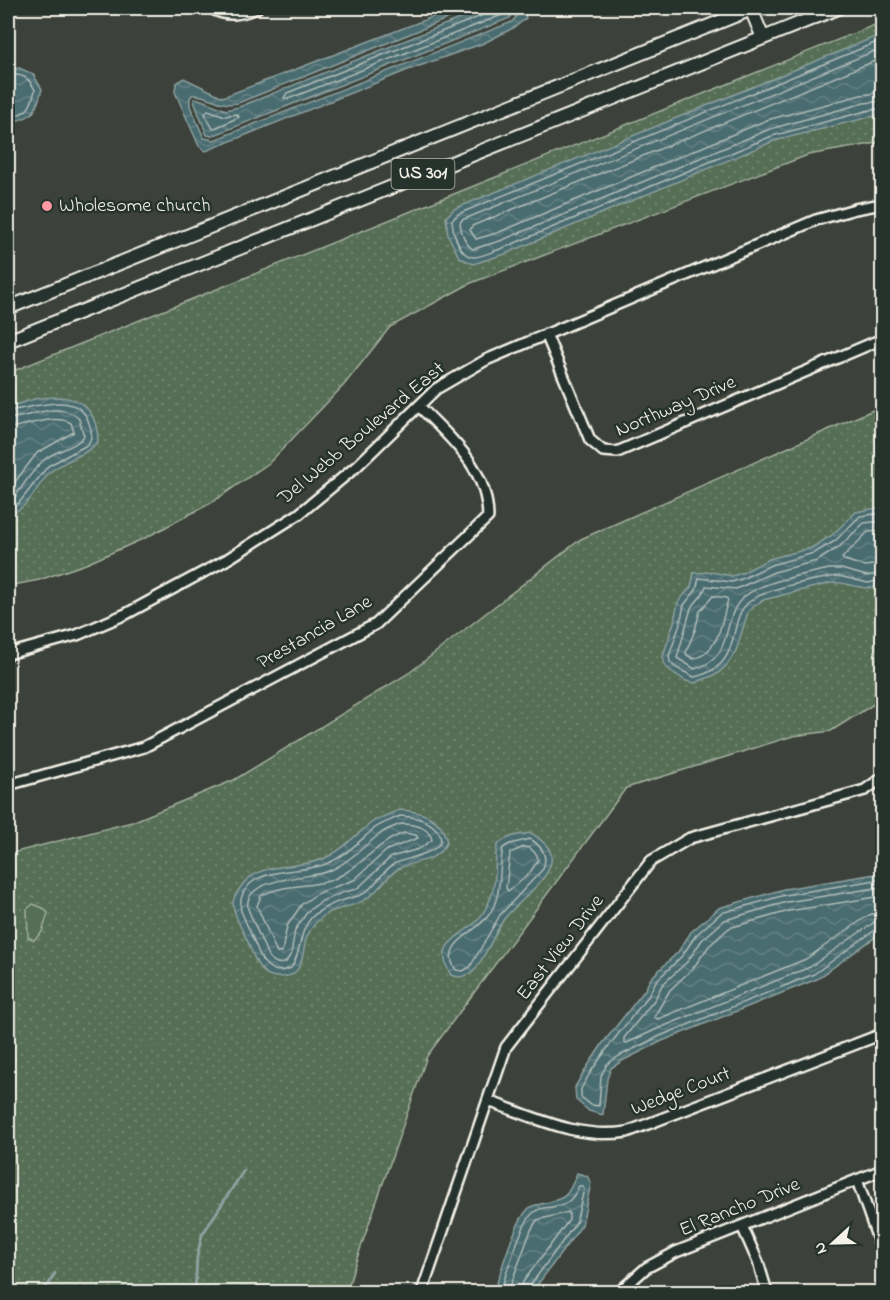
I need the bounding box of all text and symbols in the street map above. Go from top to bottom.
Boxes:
road number: US 301 [392,159,454,189]
place label: Wholesome church [59,192,211,221]
marker: Wholesome church [40,199,54,213]
street label: Del Webb Boulevard East [271,355,452,513]
street label: Northway Drive [611,369,741,445]
street label: Prestancia Lane [252,588,378,678]
street label: East View Drive [510,889,612,1007]
street label: Wedge Court [627,1060,736,1125]
street label: El Rancho Drive [675,1171,805,1245]
north arrow [803,1213,863,1273]
text: N [808,1238,834,1257]

